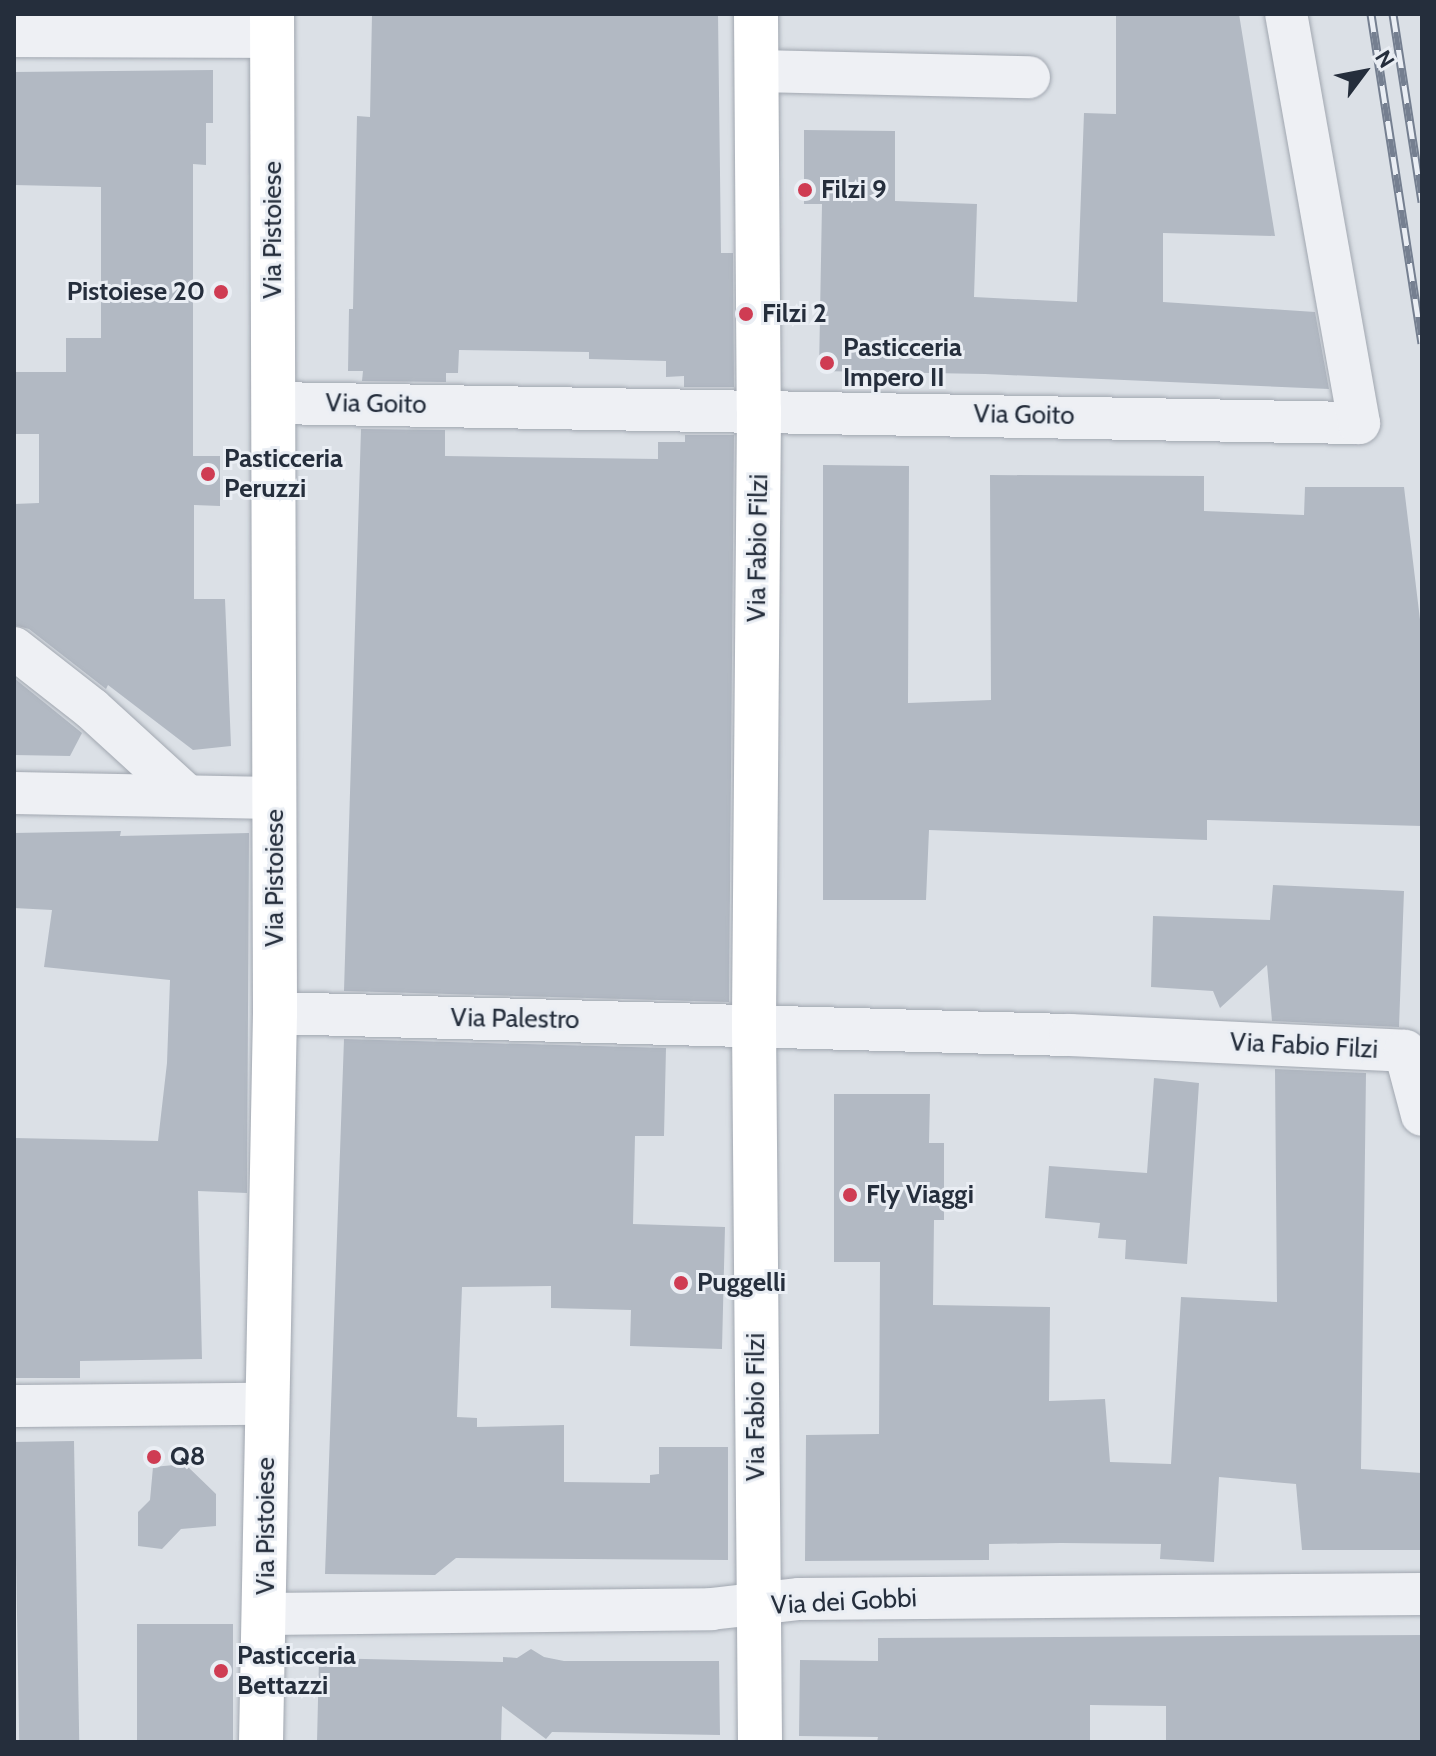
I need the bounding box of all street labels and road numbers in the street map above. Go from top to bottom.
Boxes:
street label: Via Pistoiese [257,161,289,299]
street label: Via Goito [325,388,427,420]
street label: Via Goito [973,399,1075,431]
street label: Via Fabio Filzi [741,474,775,622]
street label: Via Pistoiese [259,809,291,947]
street label: Via Palestro [450,1002,580,1036]
street label: Via Fabio Filzi [1229,1027,1379,1065]
street label: Via Fabio Filzi [740,1333,772,1481]
street label: Via Pistoiese [250,1457,282,1595]
street label: Via dei Gobbi [770,1583,918,1621]

